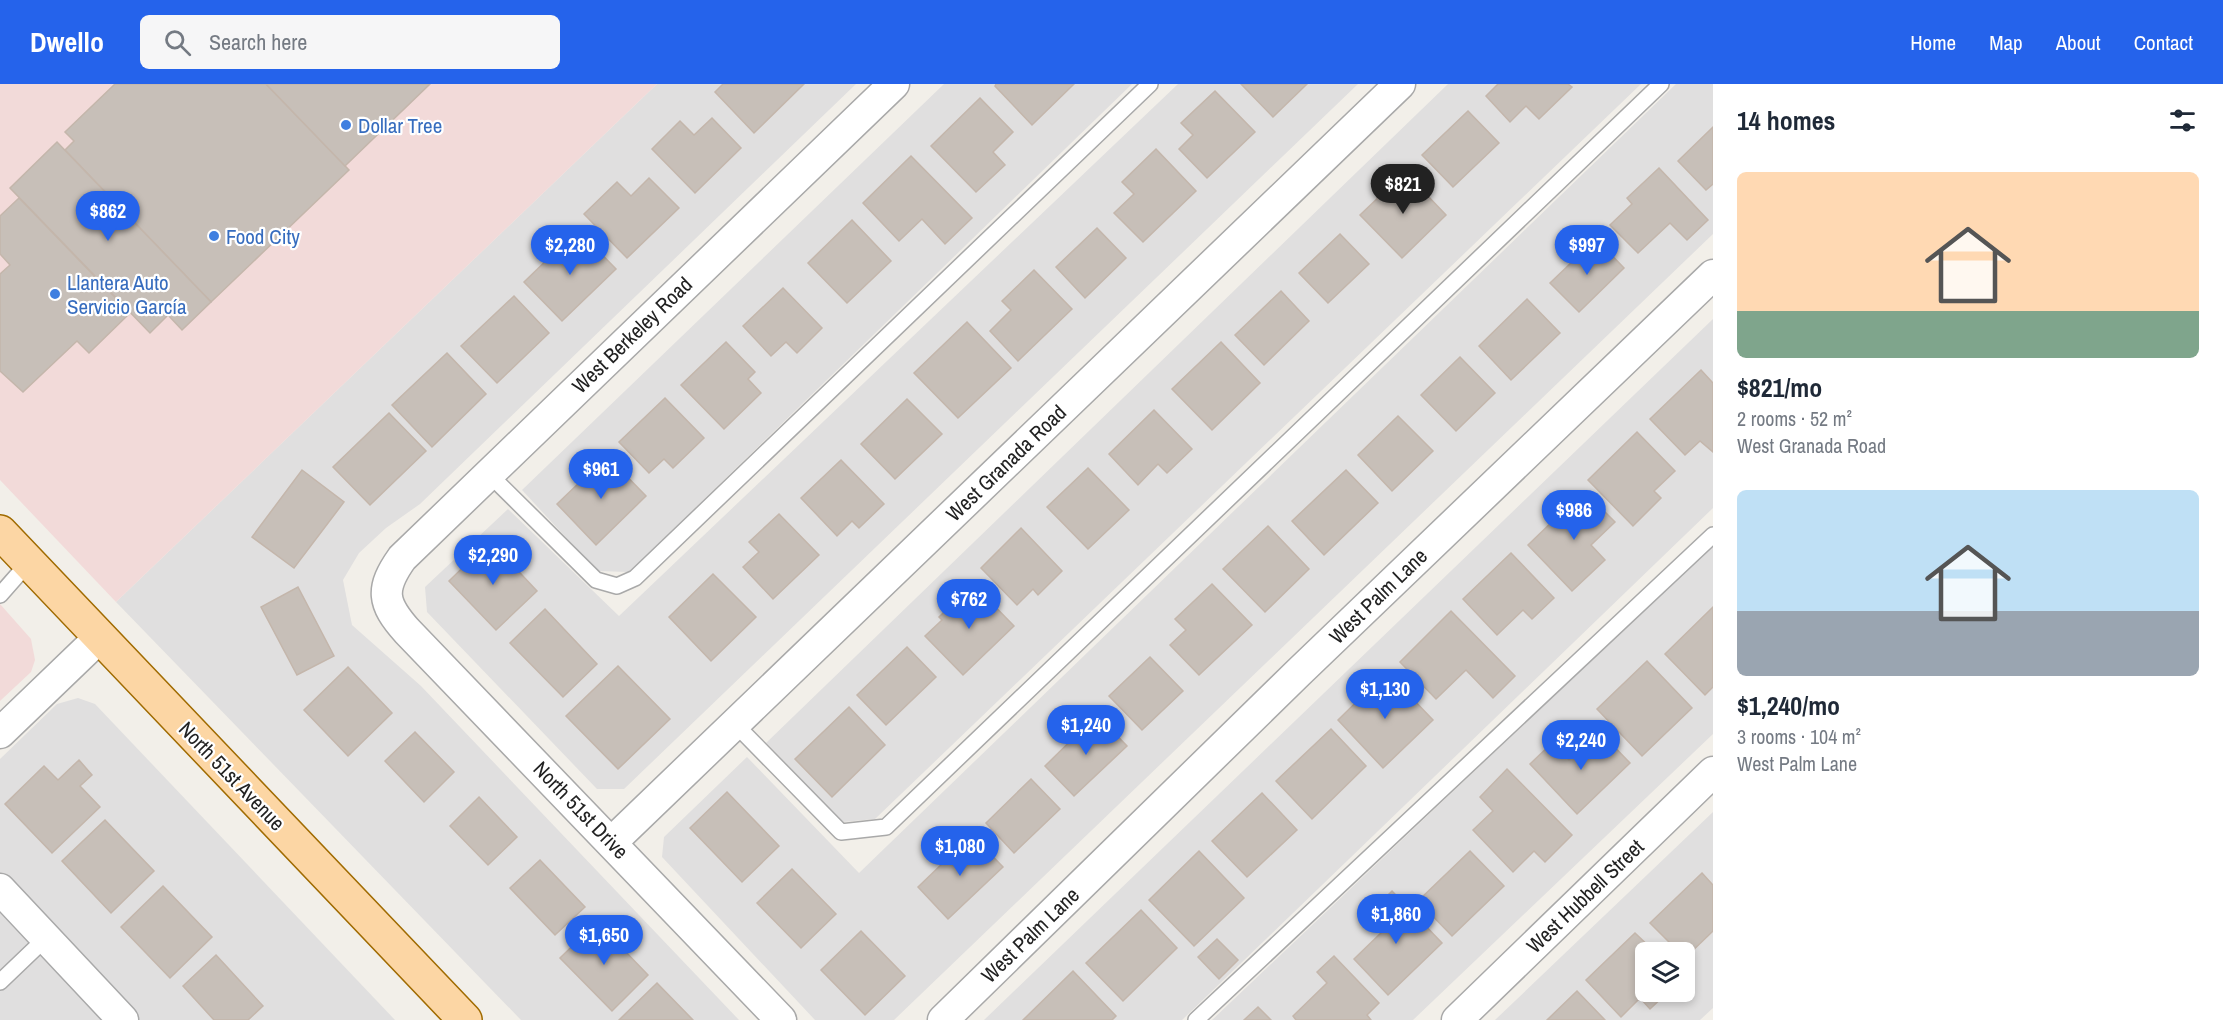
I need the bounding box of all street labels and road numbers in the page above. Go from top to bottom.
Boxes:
street label: West Berkeley Road [566,270,698,400]
street label: West Granada Road [940,398,1072,528]
street label: West Palm Lane [1323,542,1433,650]
street label: North 51st Avenue [172,715,292,837]
street label: North 51st Drive [527,755,635,865]
street label: West Hubbell Street [1520,832,1650,960]
street label: West Palm Lane [975,881,1085,989]

